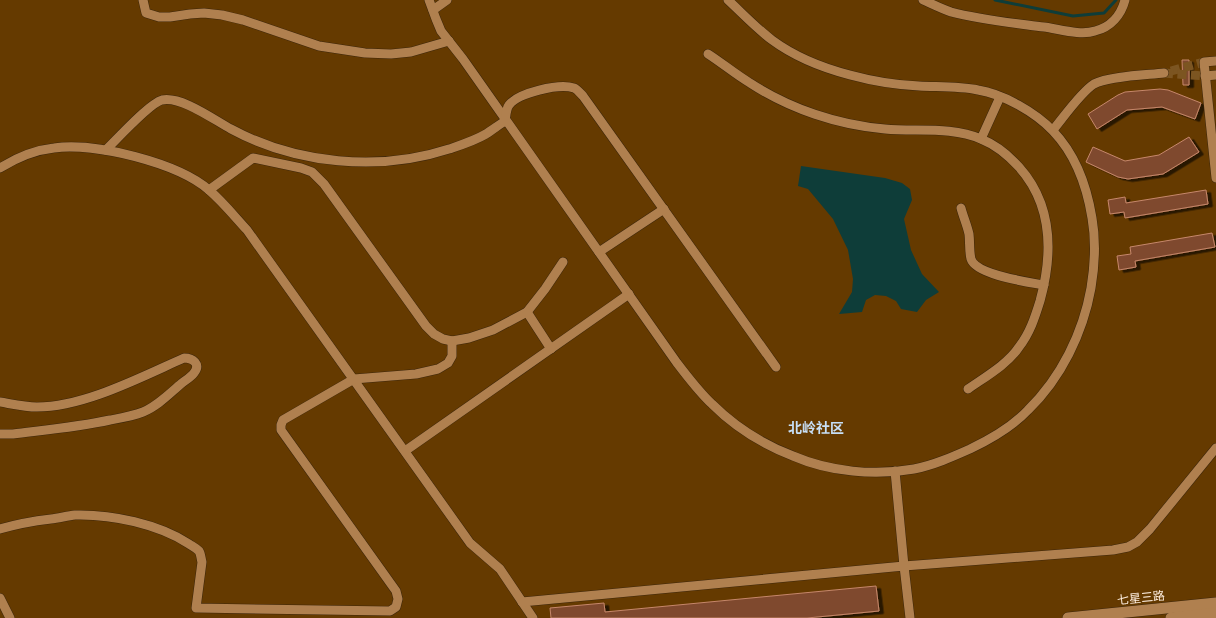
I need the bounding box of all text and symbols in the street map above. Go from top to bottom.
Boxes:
district label: 北岭社区 [788,418,844,437]
street label: 七星三路 [1116,587,1166,608]

